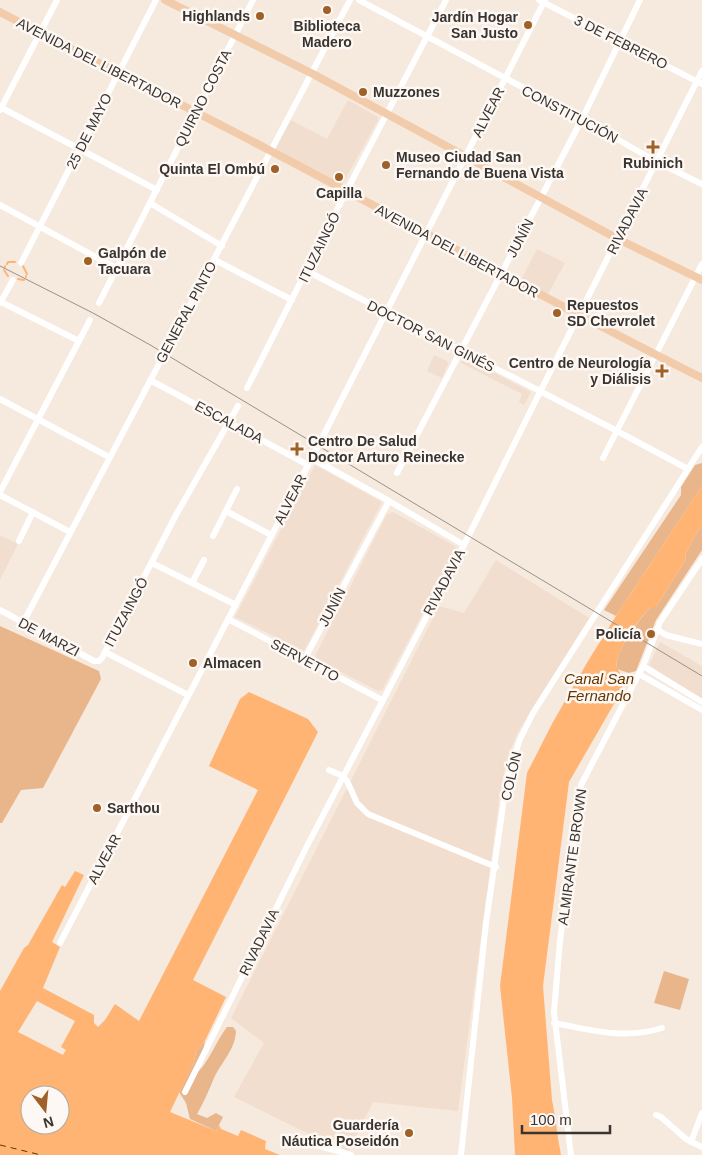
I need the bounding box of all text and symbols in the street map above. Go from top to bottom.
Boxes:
marker: Biblioteca Madero [321,4,333,16]
place label: Highlands [182,8,250,24]
place label: Jardín Hogar San Justo [432,9,519,41]
marker: Highlands [254,10,266,22]
street label: 3 DE FEBRERO [572,12,670,72]
street label: AVENIDA DEL LIBERTADOR [14,14,184,112]
place label: Biblioteca Madero [294,18,361,50]
marker: Jardín Hogar San Justo [522,19,534,31]
street label: QUIRNO COSTA [172,46,235,149]
street label: CONSTITUCIÓN [519,82,621,146]
place label: Muzzones [373,84,440,100]
street label: ALVEAR [469,84,507,140]
marker: Muzzones [357,86,369,98]
street label: 25 DE MAYO [63,90,115,172]
marker: Rubinich [647,141,659,153]
place label: Museo Ciudad San Fernando de Buena Vista [396,149,564,181]
place label: Rubinich [623,155,683,171]
marker: Museo Ciudad San Fernando de Buena Vista [380,159,392,171]
place label: Quinta El Ombú [159,161,265,177]
marker: Quinta El Ombú [269,163,281,175]
marker: Capilla [333,171,345,183]
street label: RIVADAVIA [603,184,651,257]
place label: Capilla [316,185,362,201]
street label: AVENIDA DEL LIBERTADOR [373,201,541,301]
street label: ITUZAINGÓ [295,209,343,285]
street label: JUNÍN [503,216,537,260]
place label: Galpón de Tacuara [98,245,167,277]
marker: Galpón de Tacuara [82,255,94,267]
street label: GENERAL PINTO [152,258,220,366]
street label: DOCTOR SAN GINÉS [365,297,497,375]
place label: Repuestos SD Chevrolet [567,297,655,329]
marker: Repuestos SD Chevrolet [551,307,563,319]
place label: Centro de Neurología y Diálisis [509,355,651,387]
marker: Centro de Neurología y Diálisis [655,364,669,378]
street label: ESCALADA [192,397,266,447]
place label: Centro De Salud Doctor Arturo Reinecke [308,433,465,465]
marker: Centro De Salud Doctor Arturo Reinecke [290,442,304,456]
street label: ALVEAR [271,471,309,527]
street label: RIVADAVIA [420,546,468,618]
street label: ITUZAINGÓ [101,575,151,649]
street label: JUNÍN [315,585,349,629]
street label: DE MARZI [16,614,82,660]
place label: Policía [596,626,641,642]
marker: Policía [645,628,657,640]
street label: SERVETTO [268,635,342,685]
place label: Almacen [203,655,261,671]
marker: Almacen [187,657,199,669]
water label: Canal San Fernando [564,670,634,704]
street label: COLÓN [498,750,524,802]
street label: ALMIRANTE BROWN [554,788,590,926]
place label: Sarthou [107,800,160,816]
marker: Sarthou [91,802,103,814]
street label: ALVEAR [84,831,124,887]
street label: RIVADAVIA [236,905,282,978]
north arrow [20,1085,70,1135]
scale bar [522,1102,610,1134]
text: 100 m [530,1111,572,1128]
text: N [42,1113,56,1132]
place label: Guardería Náutica Poseidón [282,1117,399,1149]
marker: Guardería Náutica Poseidón [403,1127,415,1139]

